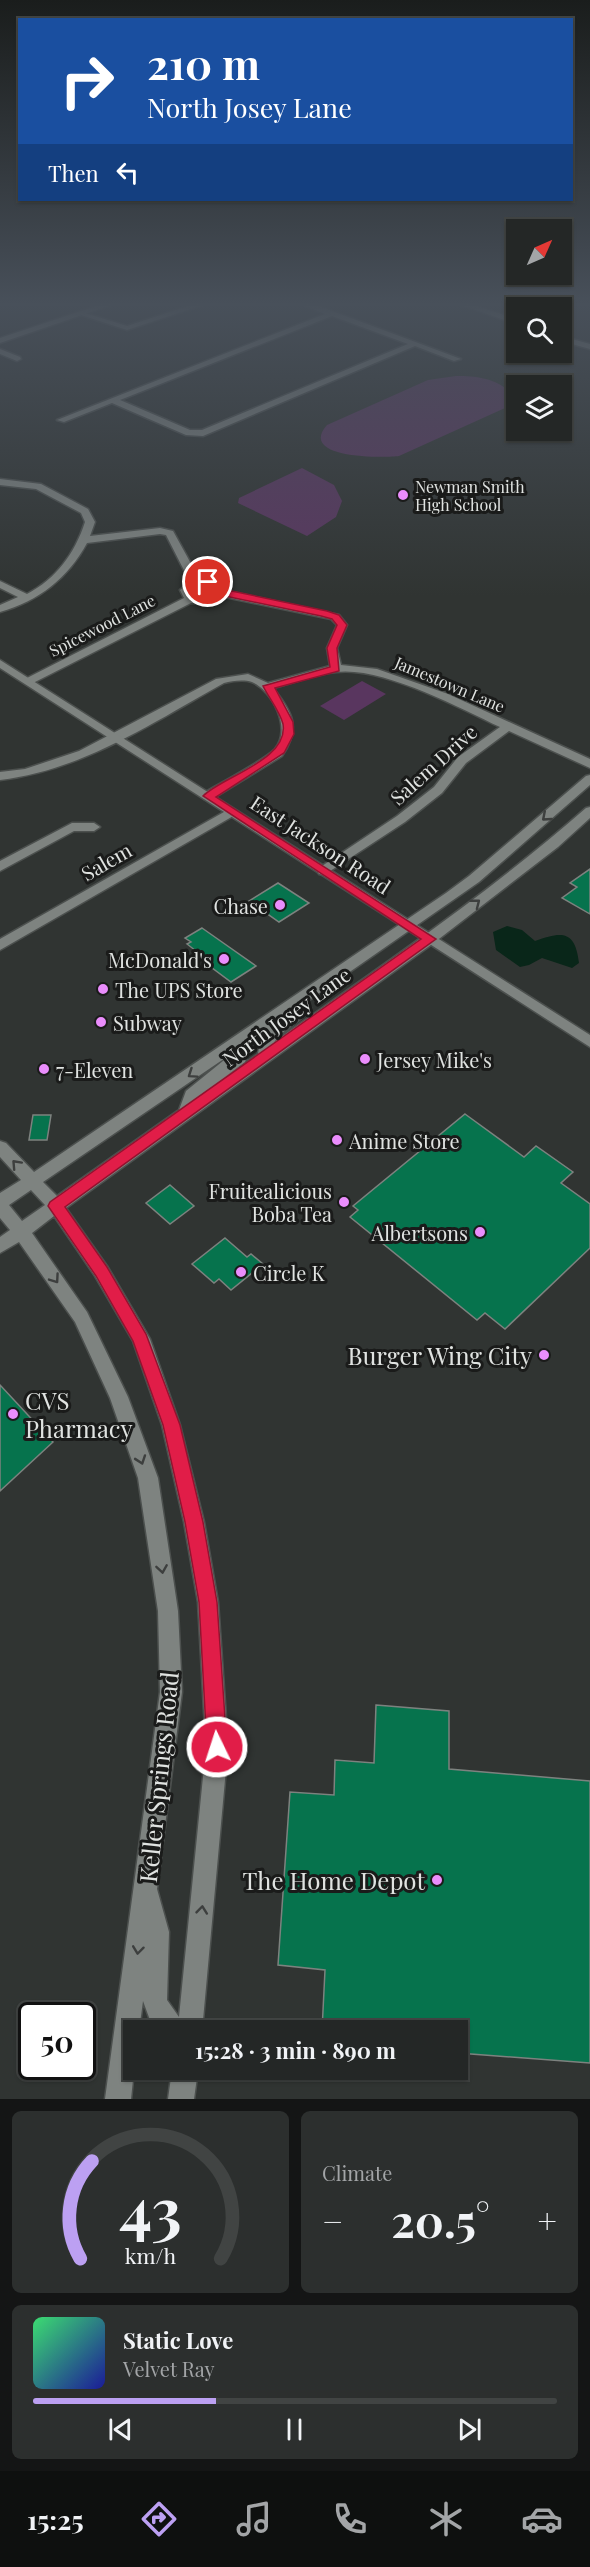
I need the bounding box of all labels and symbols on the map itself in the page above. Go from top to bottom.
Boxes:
north arrow [506,219,572,285]
place label: Newman Smith High School [415,476,525,515]
marker: Newman Smith High School [396,488,410,502]
pin [182,556,233,607]
street label: Spicewood Lane [45,589,159,661]
street label: Jamestown Lane [391,651,508,717]
street label: Salem Drive [384,718,482,810]
street label: East Jackson Road [246,789,397,900]
one-way arrow [542,810,553,821]
street label: Salem [76,836,136,886]
place label: Chase [213,892,268,919]
marker: Chase [273,898,287,912]
one-way arrow [469,899,480,910]
place label: McDonald's [108,946,212,973]
marker: McDonald's [217,952,231,966]
street label: North Josey Lane [217,960,355,1072]
place label: The UPS Store [115,976,243,1003]
marker: The UPS Store [96,982,110,996]
place label: Subway [113,1009,182,1036]
marker: Subway [94,1015,108,1029]
place label: Jersey Mike's [376,1046,492,1073]
marker: Jersey Mike's [358,1052,372,1066]
place label: 7-Eleven [56,1056,133,1083]
marker: 7-Eleven [37,1062,51,1076]
one-way arrow [188,1067,199,1078]
place label: Anime Store [348,1127,460,1154]
marker: Anime Store [330,1133,344,1147]
one-way arrow [13,1161,24,1172]
place label: Fruitealicious Boba Tea [208,1177,332,1227]
marker: Fruitealicious Boba Tea [337,1195,351,1209]
place label: Albertsons [371,1219,468,1246]
marker: Albertsons [473,1225,487,1239]
place label: Circle K [253,1259,325,1286]
marker: Circle K [234,1265,248,1279]
one-way arrow [47,1273,59,1283]
place label: Burger Wing City [347,1339,532,1371]
marker: Burger Wing City [537,1348,551,1362]
place label: CVS Pharmacy [25,1384,133,1444]
marker: CVS Pharmacy [6,1407,20,1421]
one-way arrow [134,1454,147,1465]
one-way arrow [155,1564,167,1573]
street label: Keller Springs Road [131,1670,185,1884]
position arrow [185,1715,249,1779]
place label: The Home Depot [243,1864,425,1896]
marker: The Home Depot [430,1873,444,1887]
one-way arrow [195,1906,208,1915]
one-way arrow [132,1945,145,1955]
speed limit sign: 50 [18,2002,96,2080]

